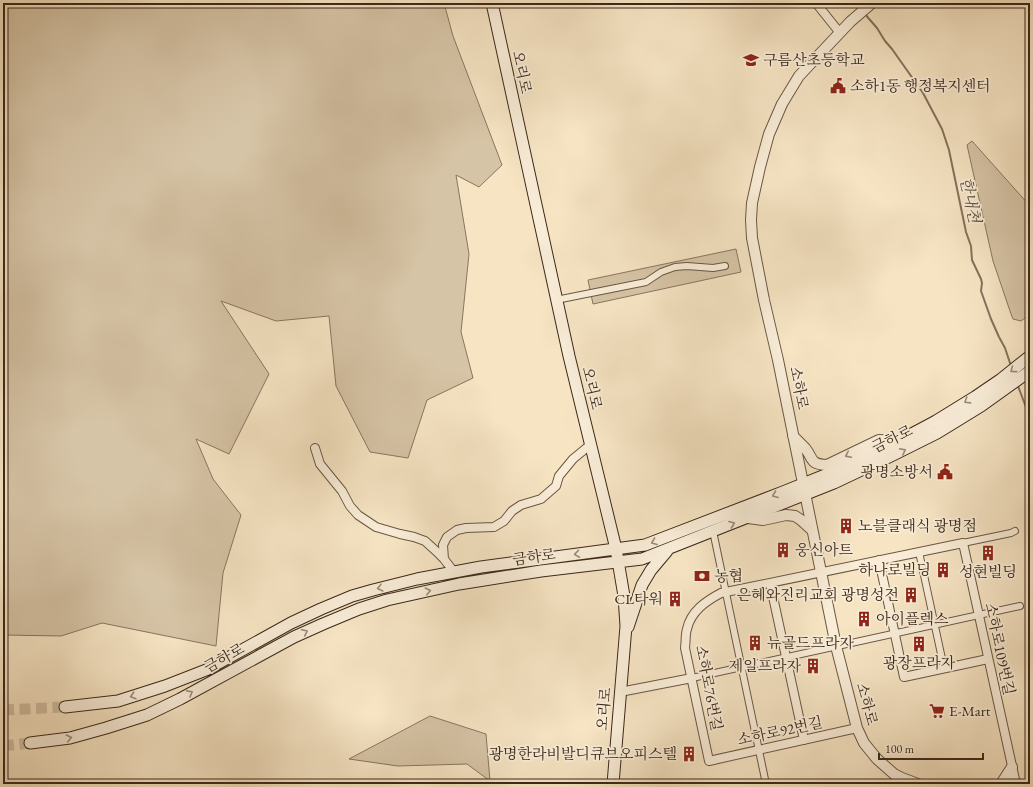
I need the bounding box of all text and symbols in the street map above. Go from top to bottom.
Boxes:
street label: 오리로 [509,49,536,96]
place label: 구름산초등학교 [763,50,865,69]
school or university icon: 구름산초등학교 [742,51,760,69]
place label: 소하1동 행정복지센터 [850,76,991,95]
public building icon: 소하1동 행정복지센터 [829,77,847,95]
water label: 한내천 [955,175,986,226]
street label: 오리로 [578,365,607,412]
street label: 소하로 [786,365,813,412]
one-way arrow [1010,365,1017,372]
one-way arrow [964,397,971,404]
street label: 금하로 [868,420,916,457]
one-way arrow [898,448,906,455]
one-way arrow [845,450,852,458]
place label: 광명소방서 [861,462,933,481]
public building icon: 광명소방서 [936,463,954,481]
one-way arrow [772,491,779,499]
place label: 노블클래식 광명점 [858,516,977,535]
building icon: 노블클래식 광명점 [837,517,855,535]
one-way arrow [728,521,735,529]
one-way arrow [651,537,658,545]
place label: 웅신아트 [795,540,853,559]
building icon: 웅신아트 [774,541,792,559]
street label: 금하로 [511,544,557,569]
building icon: 성현빌딩 [979,544,997,562]
one-way arrow [574,549,580,558]
place label: 하나로빌딩 [859,560,931,579]
building icon: 하나로빌딩 [934,561,952,579]
place label: 성현빌딩 [959,562,1017,581]
place label: 농협 [714,566,743,585]
bank icon: 농협 [693,567,711,585]
one-way arrow [377,583,384,592]
place label: 은혜와진리교회 광명성전 [737,585,899,604]
building icon: 은혜와진리교회 광명성전 [902,586,920,604]
one-way arrow [425,587,431,595]
place label: CL타워 [615,589,663,608]
building icon: CL타워 [666,590,684,608]
street label: 소하로109번길 [981,601,1020,697]
place label: 아이플렉스 [876,609,949,628]
building icon: 아이플렉스 [855,610,873,628]
one-way arrow [301,629,308,637]
place label: 뉴골드프라자 [767,633,854,652]
building icon: 뉴골드프라자 [746,634,764,652]
building icon: 광장프라자 [910,635,928,653]
street label: 금하로 [200,638,248,676]
street label: 소하로76번길 [692,643,727,732]
place label: 광장프라자 [883,653,956,672]
place label: 제일프라자 [729,656,802,675]
building icon: 제일프라자 [804,657,822,675]
street label: 소하로 [853,680,882,728]
street label: 오리로 [592,686,615,731]
one-way arrow [130,691,137,700]
one-way arrow [186,691,193,698]
place label: E-Mart [949,701,991,720]
supermarket icon: E-Mart [928,702,946,720]
street label: 소하로92번길 [735,712,824,749]
one-way arrow [66,734,72,742]
scale bar [879,735,983,761]
text: 100 m [885,741,915,757]
place label: 광명한라비발디큐브오피스텔 [489,744,677,763]
building icon: 광명한라비발디큐브오피스텔 [680,745,698,763]

